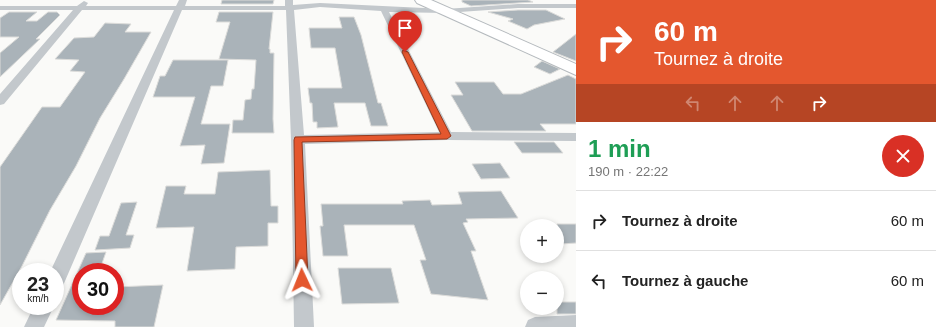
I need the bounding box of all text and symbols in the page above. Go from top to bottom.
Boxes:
pin [388,11,422,52]
icon: right [588,16,640,68]
text: 60 m [654,16,718,47]
icon: arrive [394,17,416,39]
text: Tournez à droite [654,49,783,69]
icon: left [682,92,704,114]
icon: ahead [724,92,746,114]
icon: ahead [766,92,788,114]
icon: right [808,92,830,114]
text: 1 min [588,135,651,162]
button: close [882,135,924,177]
text: 190 m · 22:22 [588,164,668,179]
icon: right [588,210,610,232]
text: Tournez à droite [622,212,738,229]
text: 60 m [891,212,924,229]
map controls [520,219,564,315]
button: + [520,219,564,263]
position arrow [281,259,323,301]
speed limit sign: 30 [72,263,124,315]
icon: left [588,270,610,292]
button: − [520,271,564,315]
text: Tournez à gauche [622,272,748,289]
text: 60 m [891,272,924,289]
text: 23 [27,273,49,295]
text: km/h [27,293,49,304]

